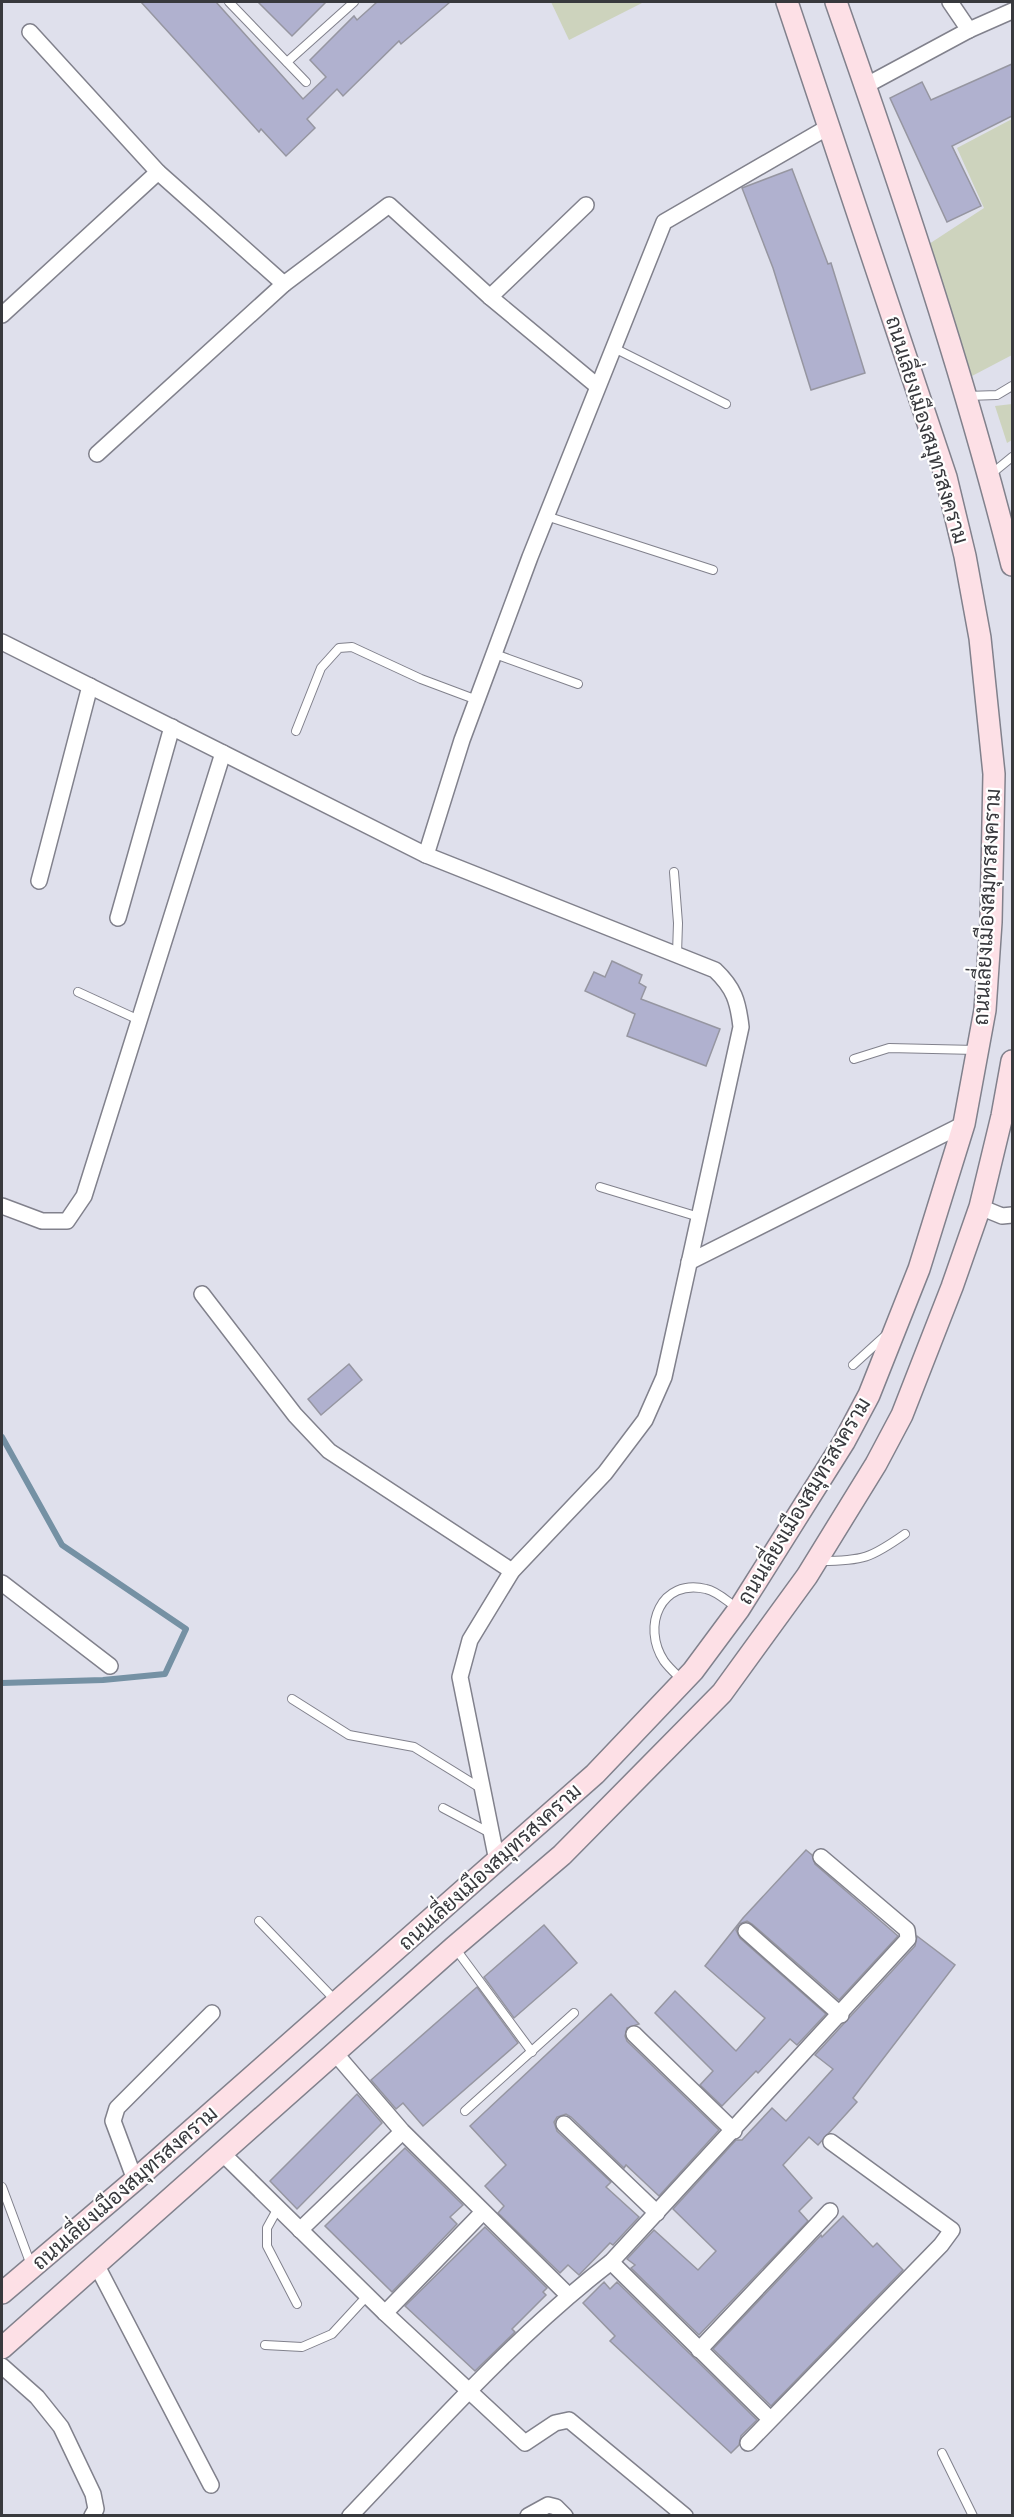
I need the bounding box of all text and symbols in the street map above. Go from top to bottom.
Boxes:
street label: ถนนเลี่ยงเมืองสมุทรสงคราม [879,311,981,547]
street label: ถนนเลี่ยงเมืองสมุทรสงคราม [961,788,1007,1026]
street label: ถนนเลี่ยงเมืองสมุทรสงคราม [726,1389,877,1610]
street label: ถนนเลี่ยงเมืองสมุทรสงคราม [389,1773,587,1957]
street label: ถนนเลี่ยงเมืองสมุทรสงคราม [22,2095,224,2276]

